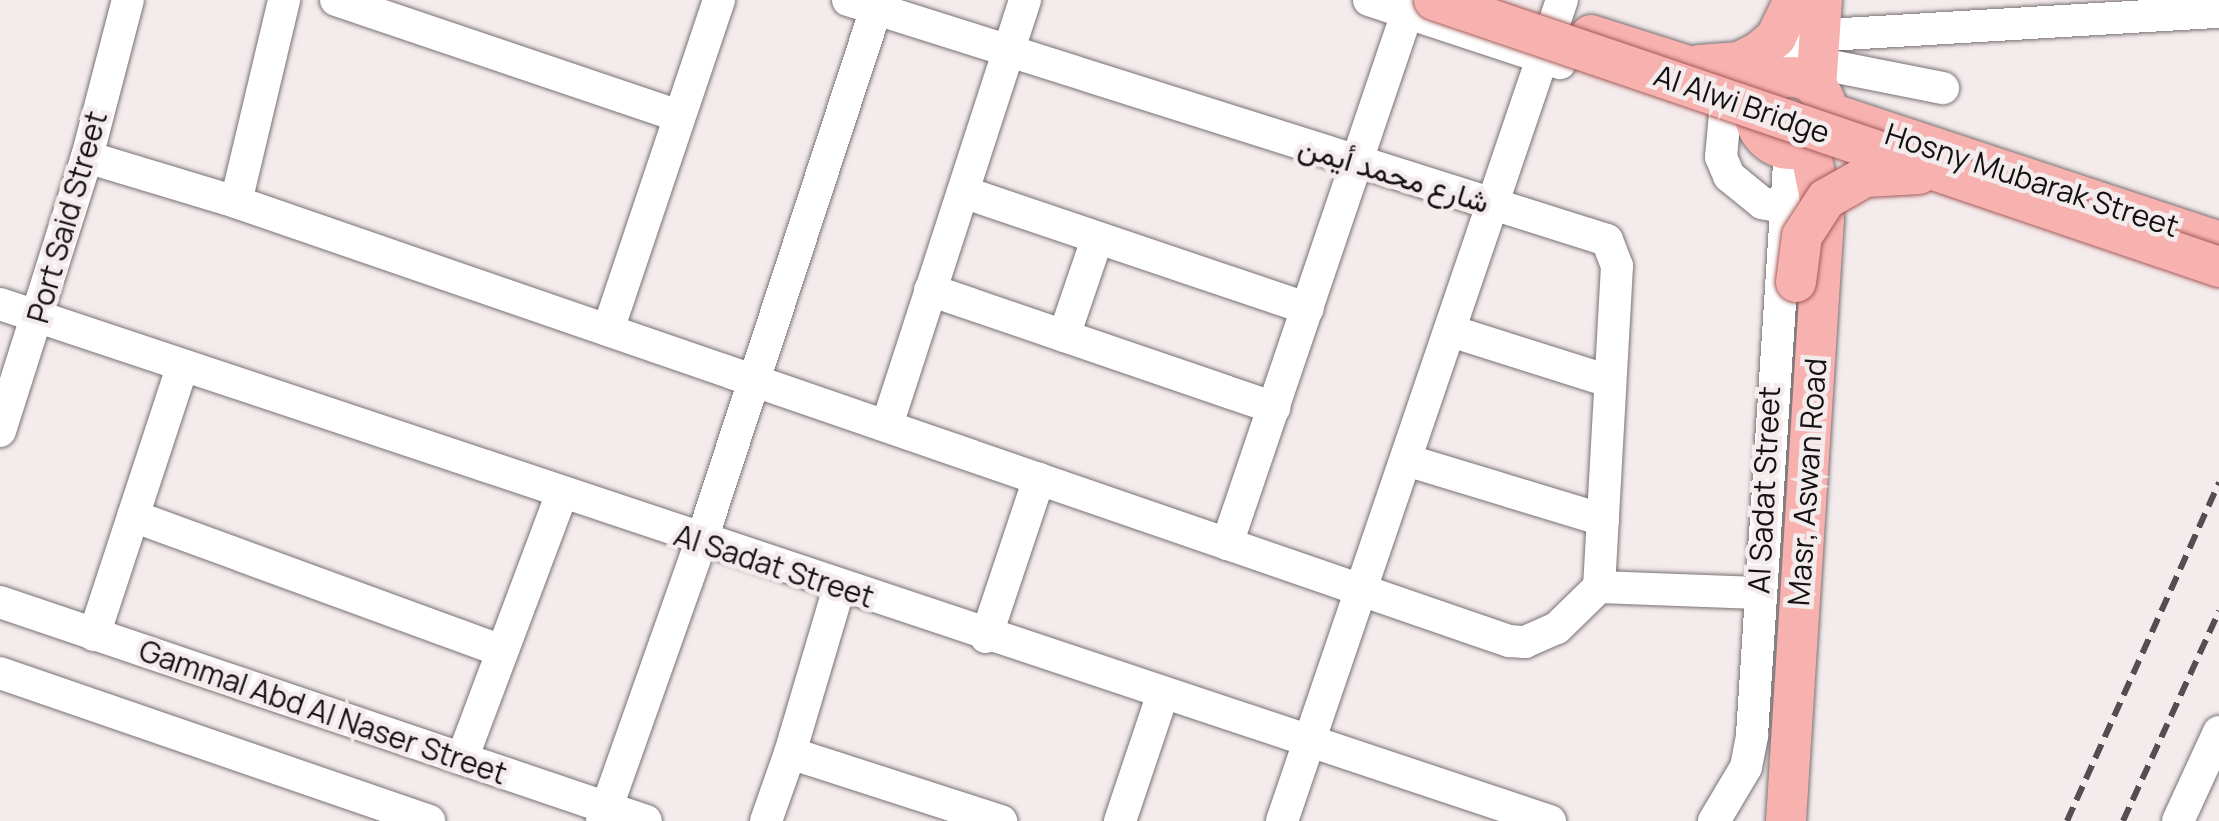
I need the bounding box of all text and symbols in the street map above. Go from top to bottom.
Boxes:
street label: Al Alwi Bridge [1649,57,1835,151]
street label: Port Said Street [20,107,114,327]
street label: Hosny Mubarak Street [1881,116,2183,244]
street label: شارع محمد أيمن [1295,128,1493,220]
street label: Masr, Aswan Road [1780,357,1834,607]
street label: Al Sadat Street [1741,385,1787,595]
street label: Al Sadat Street [670,517,878,615]
street label: Gammal Abd Al Naser Street [135,632,511,792]

